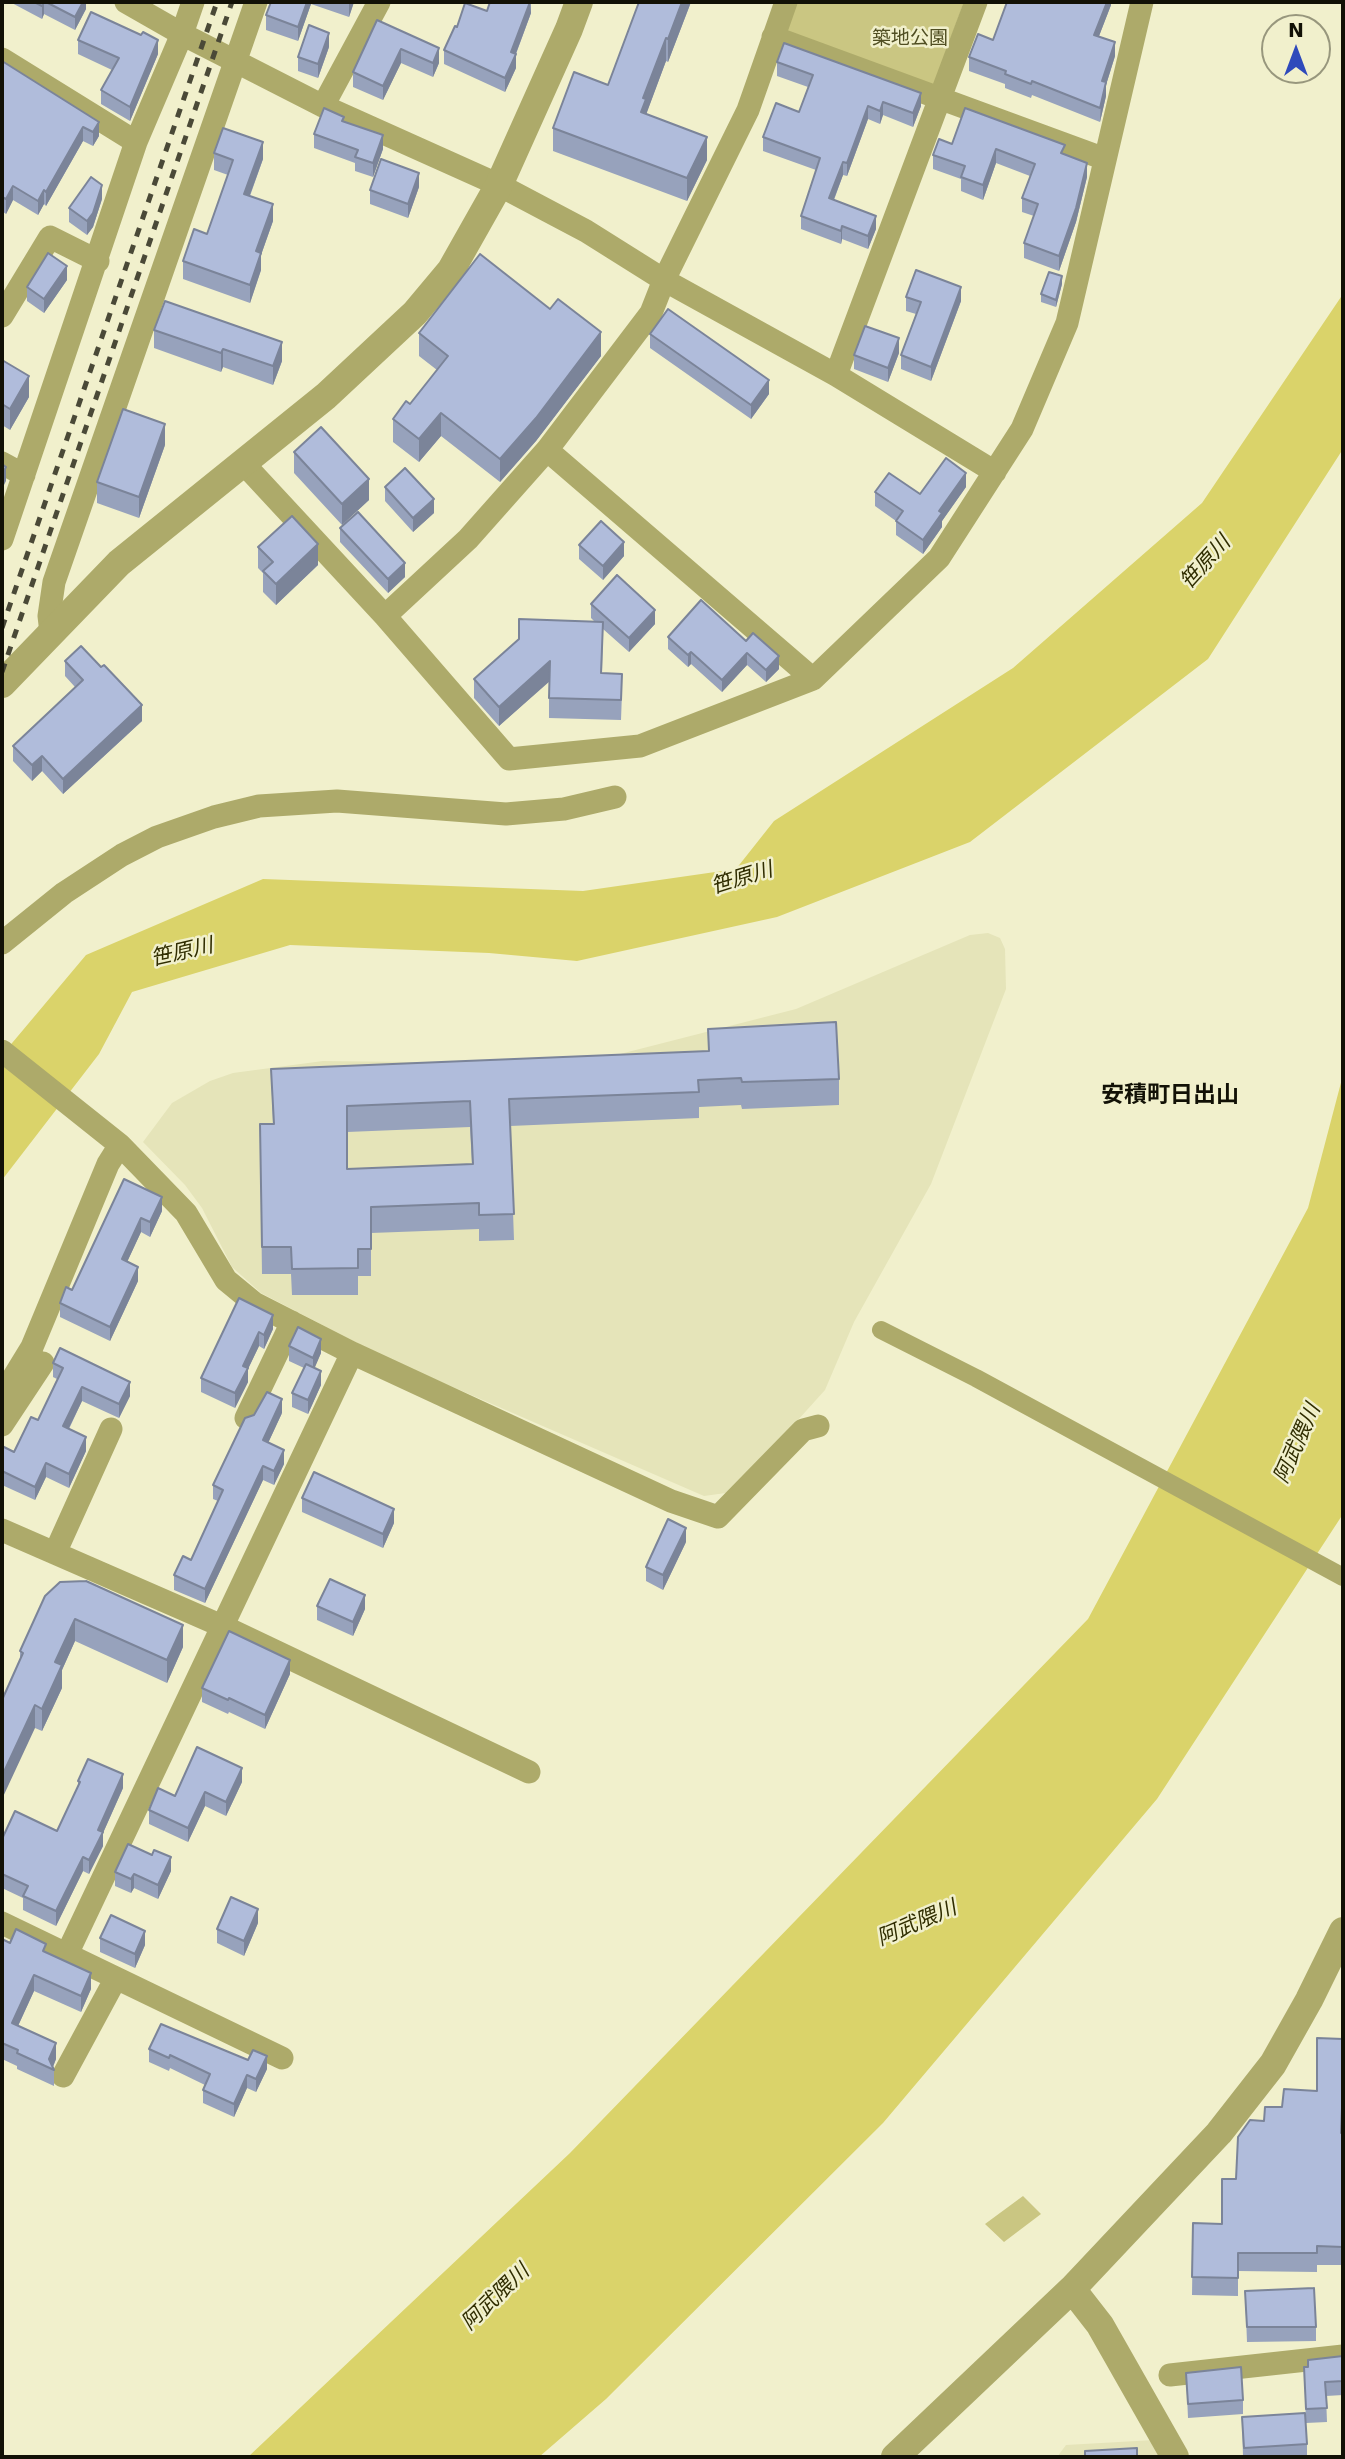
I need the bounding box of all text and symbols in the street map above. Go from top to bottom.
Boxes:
north arrow [1261,14,1331,84]
text: N [1288,19,1304,41]
park label: 築地公園 [872,28,948,50]
water label: 笹原川 [1176,531,1236,595]
water label: 笹原川 [708,858,776,900]
water label: 笹原川 [148,934,216,972]
district label: 安積町日出山 [1101,1082,1239,1110]
water label: 阿武隈川 [1269,1401,1327,1487]
water label: 阿武隈川 [873,1896,961,1952]
water label: 阿武隈川 [457,2260,535,2336]

